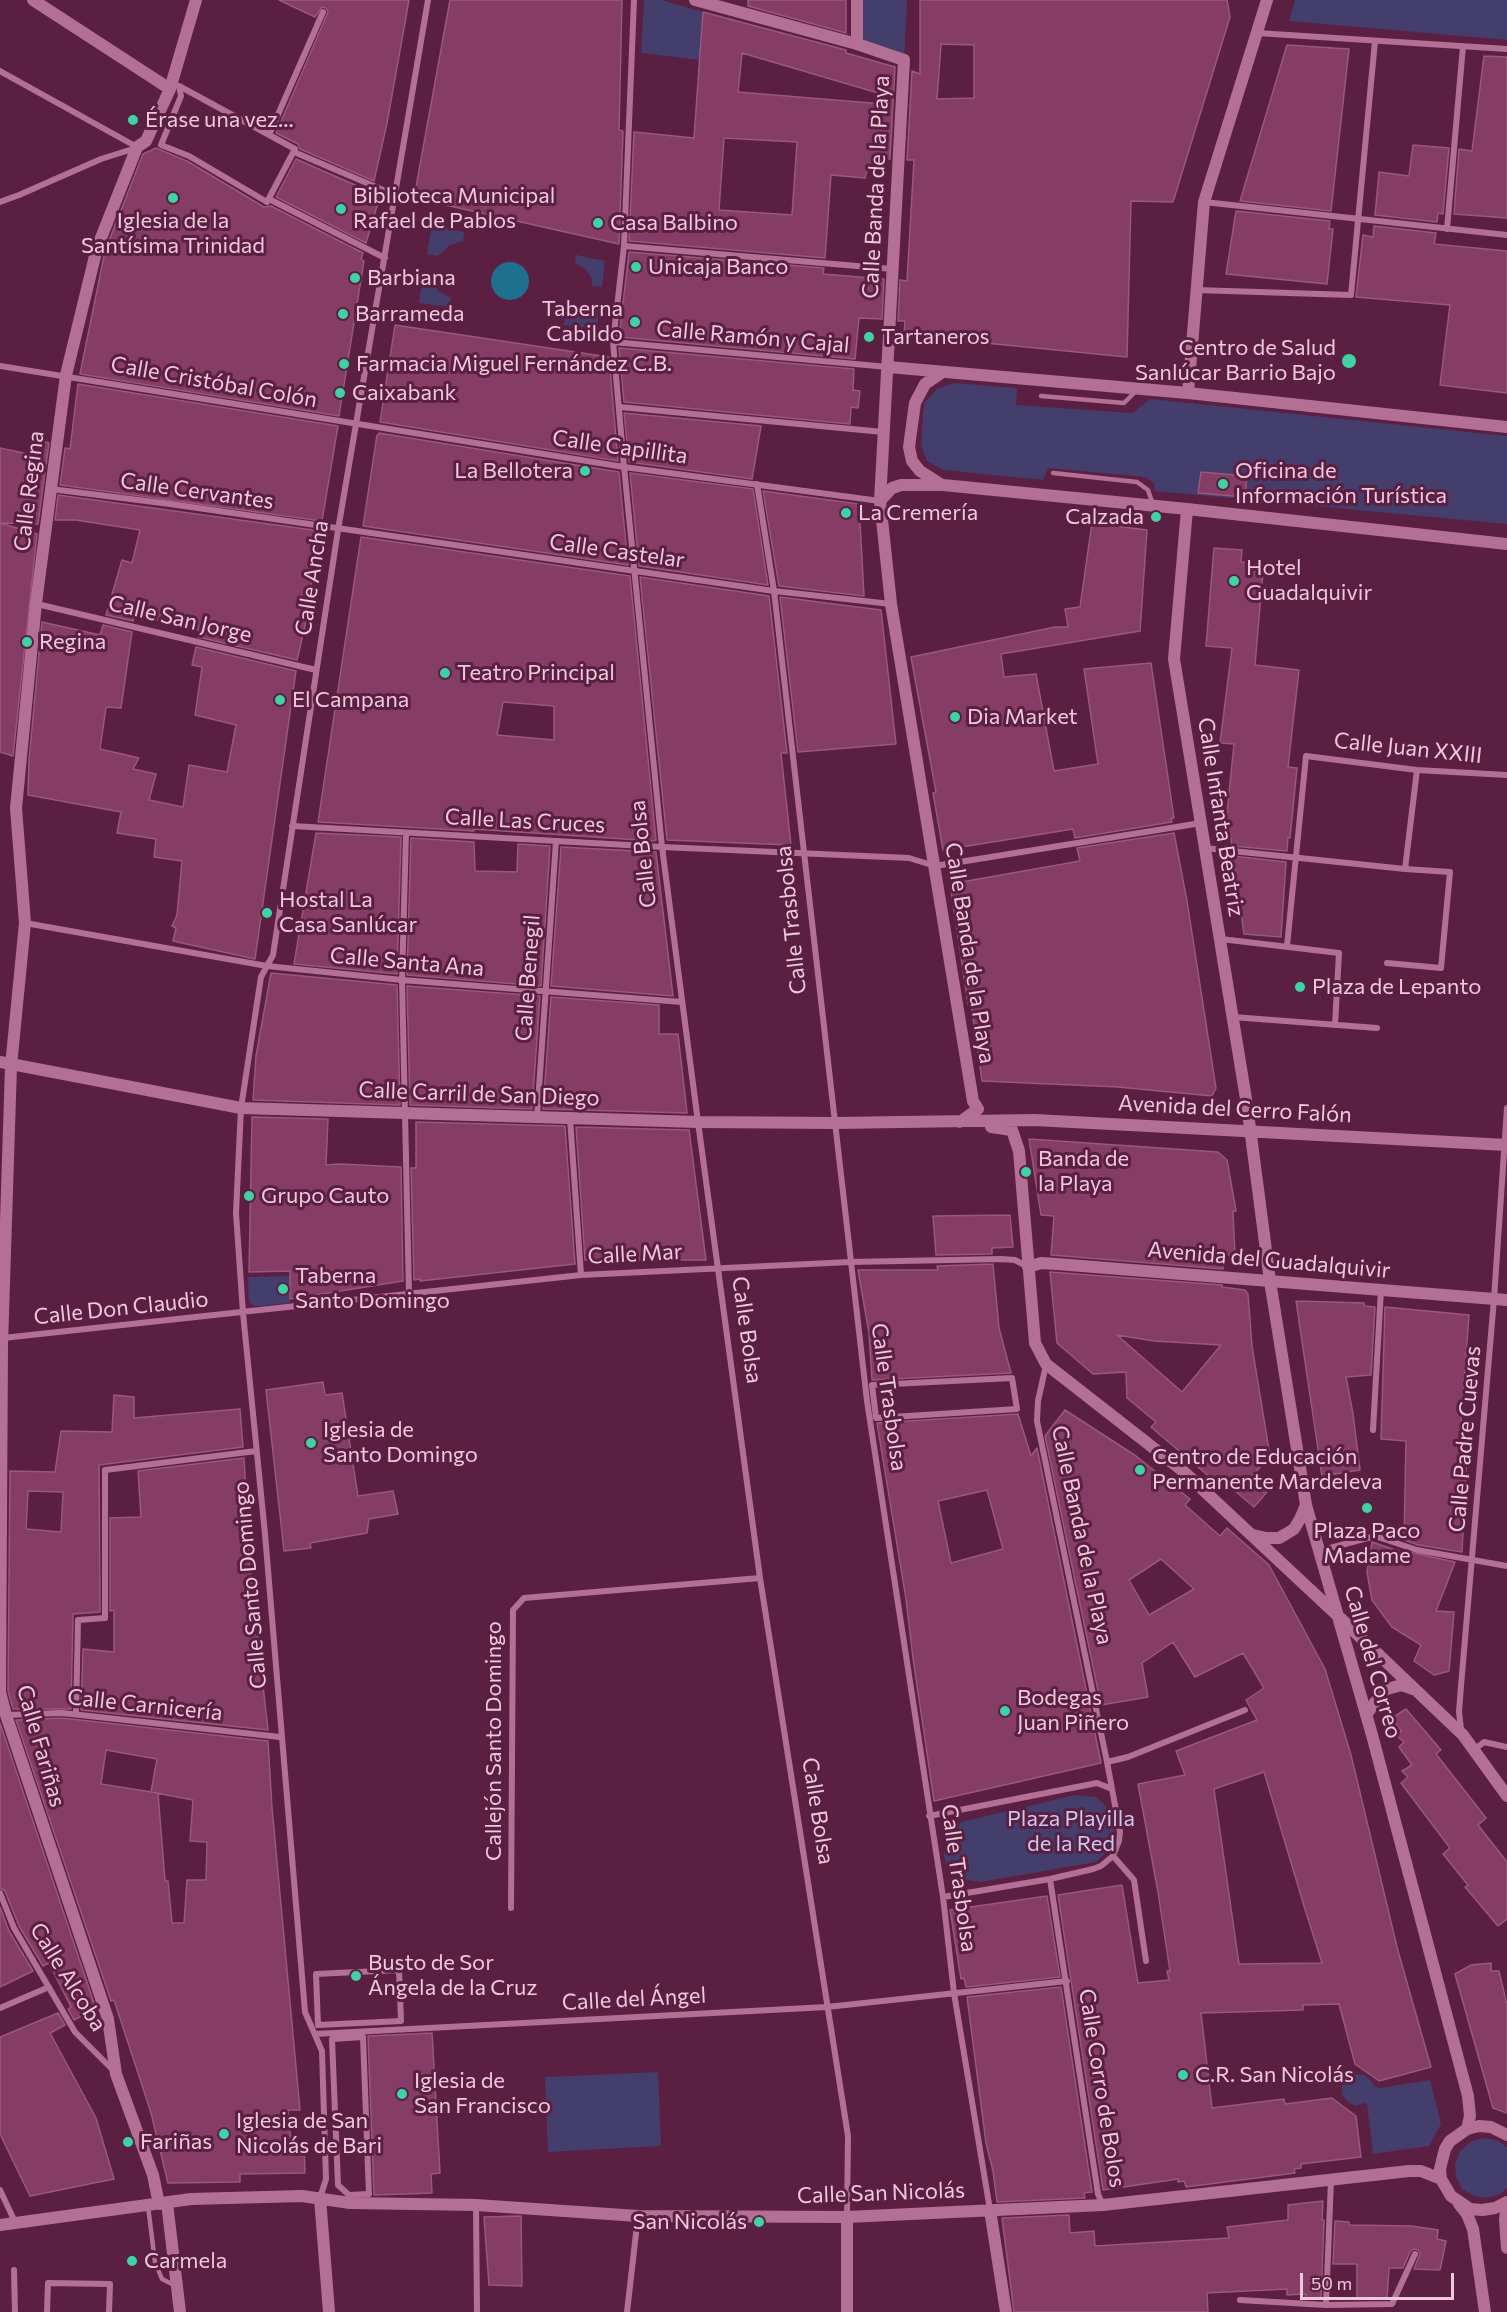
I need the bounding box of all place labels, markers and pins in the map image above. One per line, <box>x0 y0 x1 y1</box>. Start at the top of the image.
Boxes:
place label: Érase una vez... <box>145 107 294 133</box>
marker: Érase una vez... <box>126 113 140 127</box>
place label: Biblioteca Municipal Rafael de Pablos <box>353 183 555 234</box>
marker: Iglesia de la Santísima Trinidad <box>166 191 180 205</box>
marker: Biblioteca Municipal Rafael de Pablos <box>334 202 348 216</box>
place label: Iglesia de la Santísima Trinidad <box>81 208 265 260</box>
place label: Casa Balbino <box>610 210 738 236</box>
marker: Casa Balbino <box>591 216 605 230</box>
place label: Unicaja Banco <box>648 254 788 280</box>
marker: Unicaja Banco <box>629 260 643 274</box>
place label: Barbiana <box>367 265 456 291</box>
marker: Barbiana <box>348 271 362 285</box>
place label: Taberna Cabildo <box>542 296 623 348</box>
place label: Barrameda <box>355 301 465 327</box>
marker: Barrameda <box>336 307 350 321</box>
marker: Taberna Cabildo <box>628 315 642 329</box>
place label: Tartaneros <box>881 324 990 350</box>
marker: Tartaneros <box>862 330 876 344</box>
place label: Centro de Salud Sanlúcar Barrio Bajo <box>1135 335 1336 386</box>
place label: Farmacia Miguel Fernández C.B. <box>356 351 672 377</box>
marker: Centro de Salud Sanlúcar Barrio Bajo <box>1340 352 1358 370</box>
marker: Farmacia Miguel Fernández C.B. <box>337 357 351 371</box>
place label: Caixabank <box>352 380 456 406</box>
marker: Caixabank <box>333 386 347 400</box>
place label: La Bellotera <box>454 458 573 484</box>
place label: Oficina de Información Turística <box>1235 458 1447 510</box>
marker: La Bellotera <box>578 464 592 478</box>
marker: Oficina de Información Turística <box>1216 477 1230 491</box>
place label: La Cremería <box>858 500 978 526</box>
place label: Calzada <box>1065 504 1144 530</box>
marker: La Cremería <box>839 506 853 520</box>
marker: Calzada <box>1149 510 1163 524</box>
place label: Hotel Guadalquivir <box>1246 555 1372 606</box>
marker: Hotel Guadalquivir <box>1227 574 1241 588</box>
place label: Regina <box>39 629 106 655</box>
marker: Regina <box>20 635 34 649</box>
place label: Teatro Principal <box>457 660 615 686</box>
marker: Teatro Principal <box>438 666 452 680</box>
place label: El Campana <box>292 687 409 713</box>
marker: El Campana <box>273 693 287 707</box>
place label: Dia Market <box>967 704 1078 730</box>
marker: Dia Market <box>948 710 962 724</box>
place label: Hostal La Casa Sanlúcar <box>279 887 417 938</box>
marker: Hostal La Casa Sanlúcar <box>260 906 274 920</box>
place label: Plaza de Lepanto <box>1312 974 1481 1000</box>
marker: Plaza de Lepanto <box>1293 980 1307 994</box>
place label: Banda de la Playa <box>1038 1146 1129 1198</box>
marker: Banda de la Playa <box>1019 1165 1033 1179</box>
place label: Grupo Cauto <box>261 1183 389 1209</box>
marker: Grupo Cauto <box>242 1189 256 1203</box>
place label: Taberna Santo Domingo <box>295 1263 450 1314</box>
marker: Taberna Santo Domingo <box>276 1282 290 1296</box>
place label: Iglesia de Santo Domingo <box>323 1417 478 1468</box>
marker: Iglesia de Santo Domingo <box>304 1436 318 1450</box>
place label: Centro de Educación Permanente Mardeleva <box>1152 1444 1383 1496</box>
marker: Centro de Educación Permanente Mardeleva <box>1133 1463 1147 1477</box>
marker: Plaza Paco Madame <box>1360 1501 1374 1515</box>
place label: Plaza Paco Madame <box>1314 1518 1420 1570</box>
place label: Bodegas Juan Piñero <box>1017 1685 1129 1736</box>
marker: Bodegas Juan Piñero <box>998 1704 1012 1718</box>
place label: Busto de Sor Ángela de la Cruz <box>368 1950 537 2002</box>
marker: Busto de Sor Ángela de la Cruz <box>349 1969 363 1983</box>
place label: C.R. San Nicolás <box>1195 2062 1354 2088</box>
place label: Iglesia de San Francisco <box>414 2068 551 2120</box>
marker: C.R. San Nicolás <box>1176 2068 1190 2082</box>
marker: Iglesia de San Francisco <box>395 2087 409 2101</box>
place label: Iglesia de San Nicolás de Bari <box>236 2108 382 2160</box>
marker: Iglesia de San Nicolás de Bari <box>217 2127 231 2141</box>
place label: Fariñas <box>140 2129 212 2155</box>
marker: Fariñas <box>121 2135 135 2149</box>
place label: San Nicolás <box>633 2209 747 2235</box>
marker: San Nicolás <box>752 2215 766 2229</box>
place label: Carmela <box>144 2248 227 2274</box>
marker: Carmela <box>125 2254 139 2268</box>

